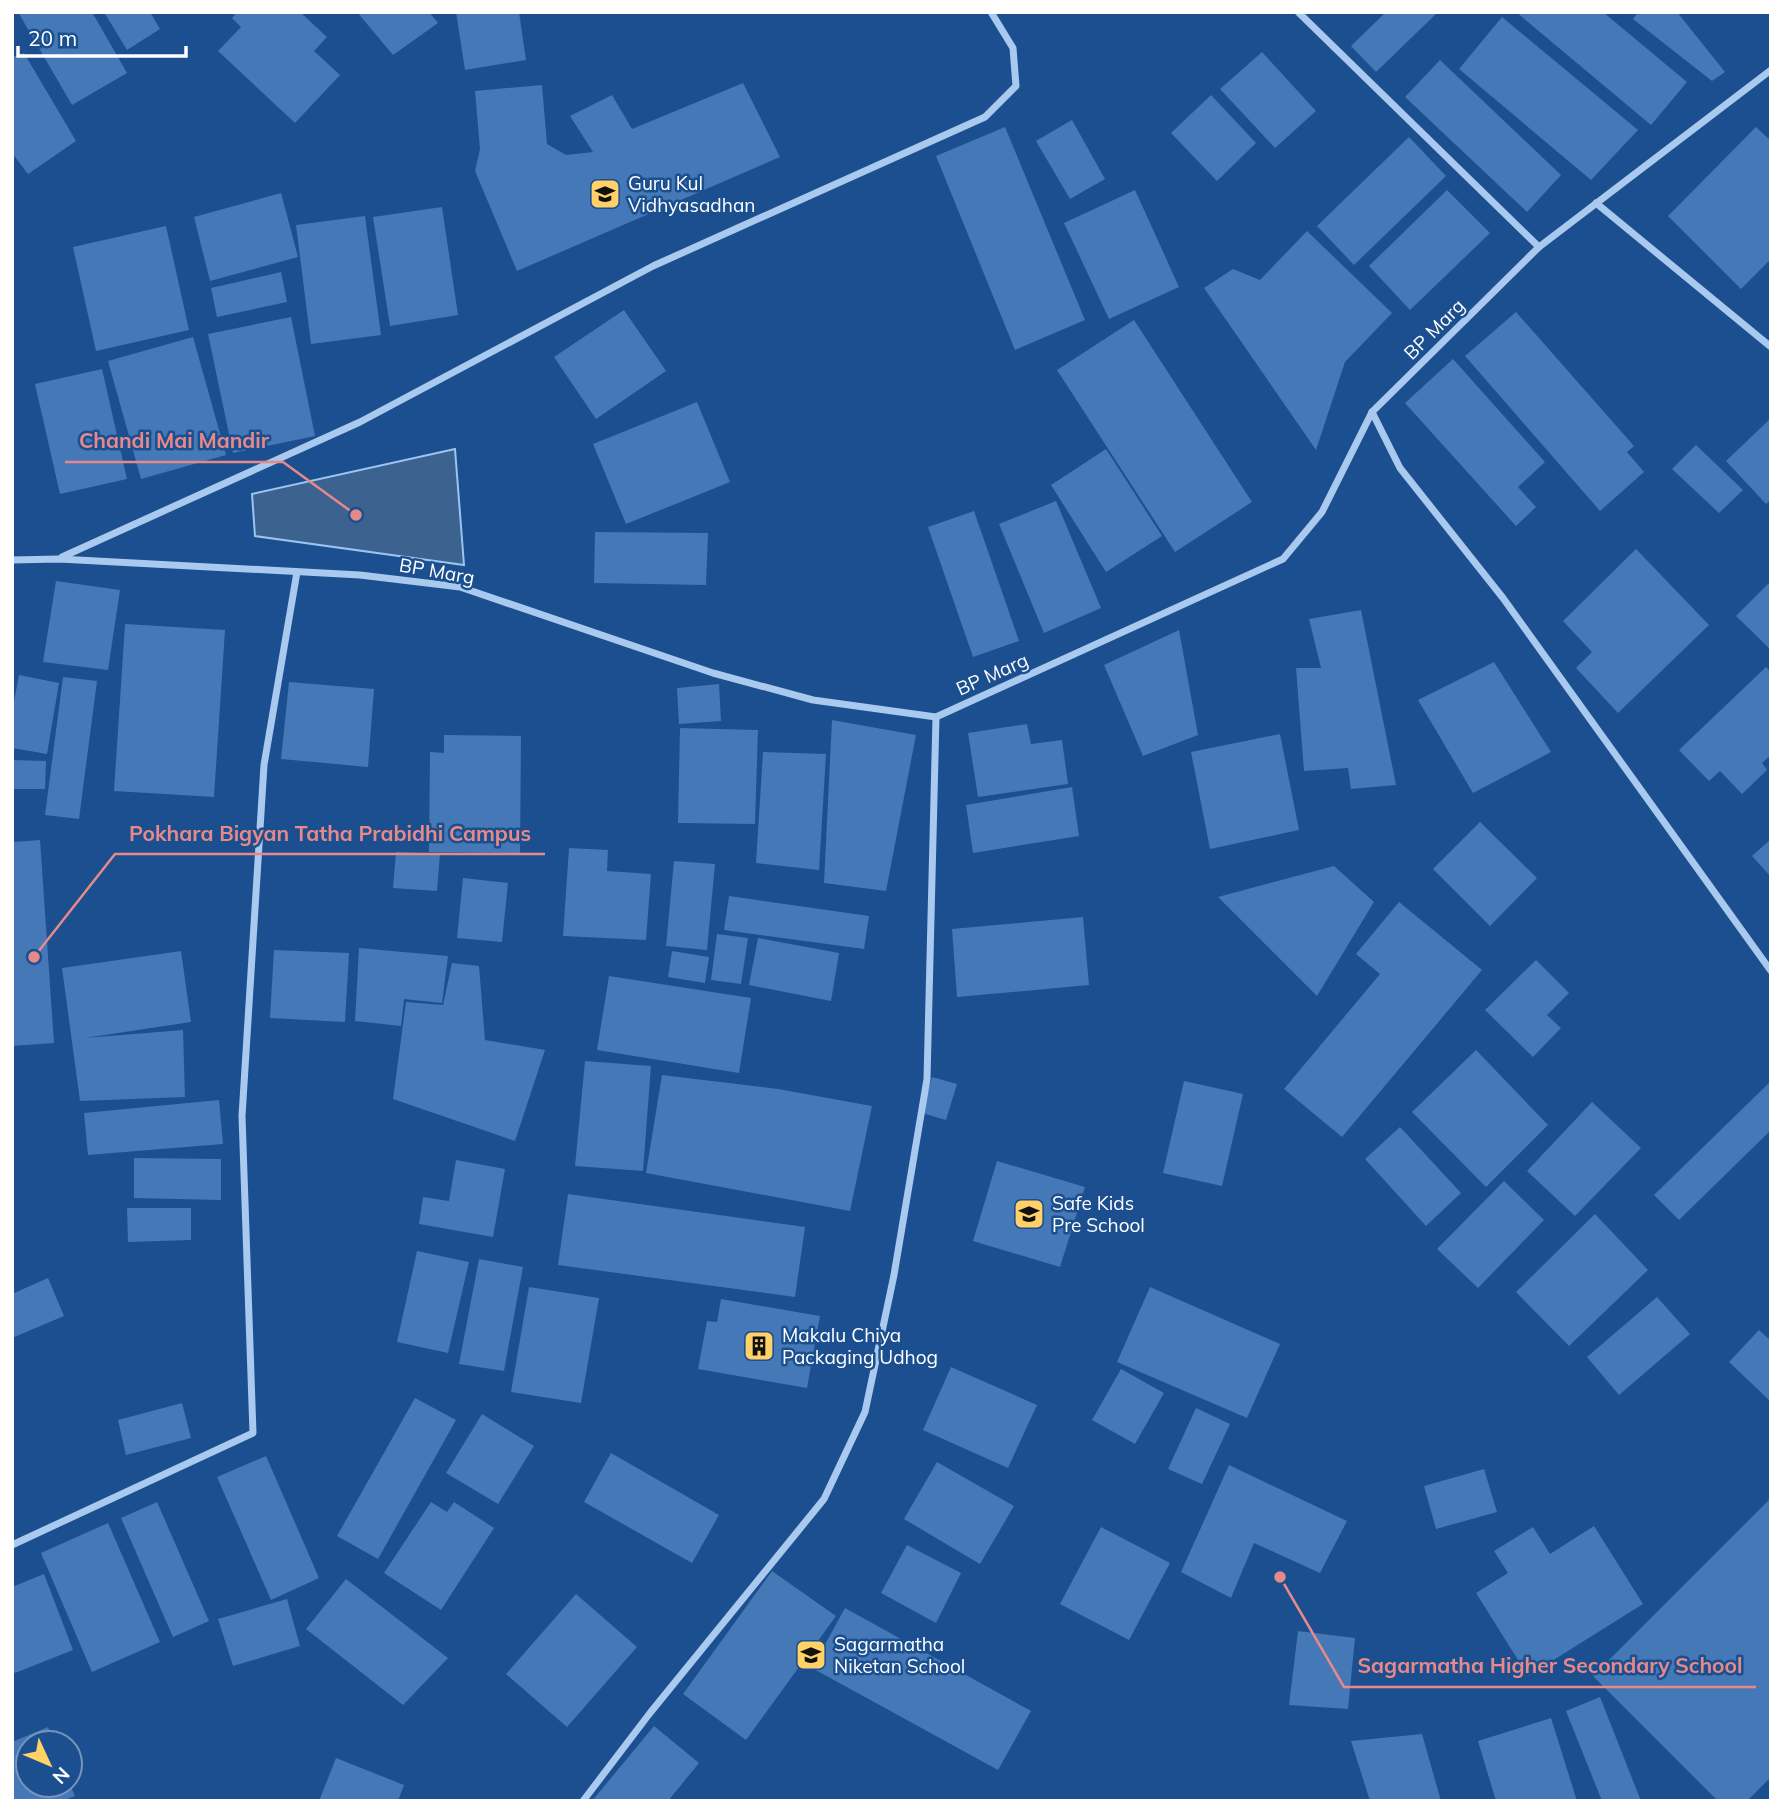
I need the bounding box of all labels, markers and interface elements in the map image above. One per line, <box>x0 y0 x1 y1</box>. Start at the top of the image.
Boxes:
scale bar <box>18 14 186 58</box>
text: 20 m <box>28 25 77 51</box>
place label: Guru Kul Vidhyasadhan <box>628 171 755 217</box>
school or university icon: Guru Kul Vidhyasadhan <box>588 177 622 211</box>
street label: BP Marg <box>1399 294 1469 364</box>
callout: Chandi Mai Mandir <box>65 420 283 462</box>
text: Chandi Mai Mandir <box>79 427 270 453</box>
street label: BP Marg <box>397 553 477 589</box>
street label: BP Marg <box>952 648 1032 700</box>
callout: Pokhara Bigyan Tatha Prabidhi Campus <box>115 812 545 854</box>
text: Pokhara Bigyan Tatha Prabidhi Campus <box>129 820 531 846</box>
place label: Safe Kids Pre School <box>1052 1191 1145 1237</box>
school or university icon: Safe Kids Pre School <box>1012 1197 1046 1231</box>
place label: Makalu Chiya Packaging Udhog <box>782 1323 938 1369</box>
building icon: Makalu Chiya Packaging Udhog <box>742 1329 776 1363</box>
place label: Sagarmatha Niketan School <box>834 1632 965 1678</box>
school or university icon: Sagarmatha Niketan School <box>794 1638 828 1672</box>
callout: Sagarmatha Higher Secondary School <box>1344 1645 1756 1687</box>
text: Sagarmatha Higher Secondary School <box>1358 1652 1742 1678</box>
north arrow <box>14 1729 84 1799</box>
text: N <box>48 1762 75 1789</box>

